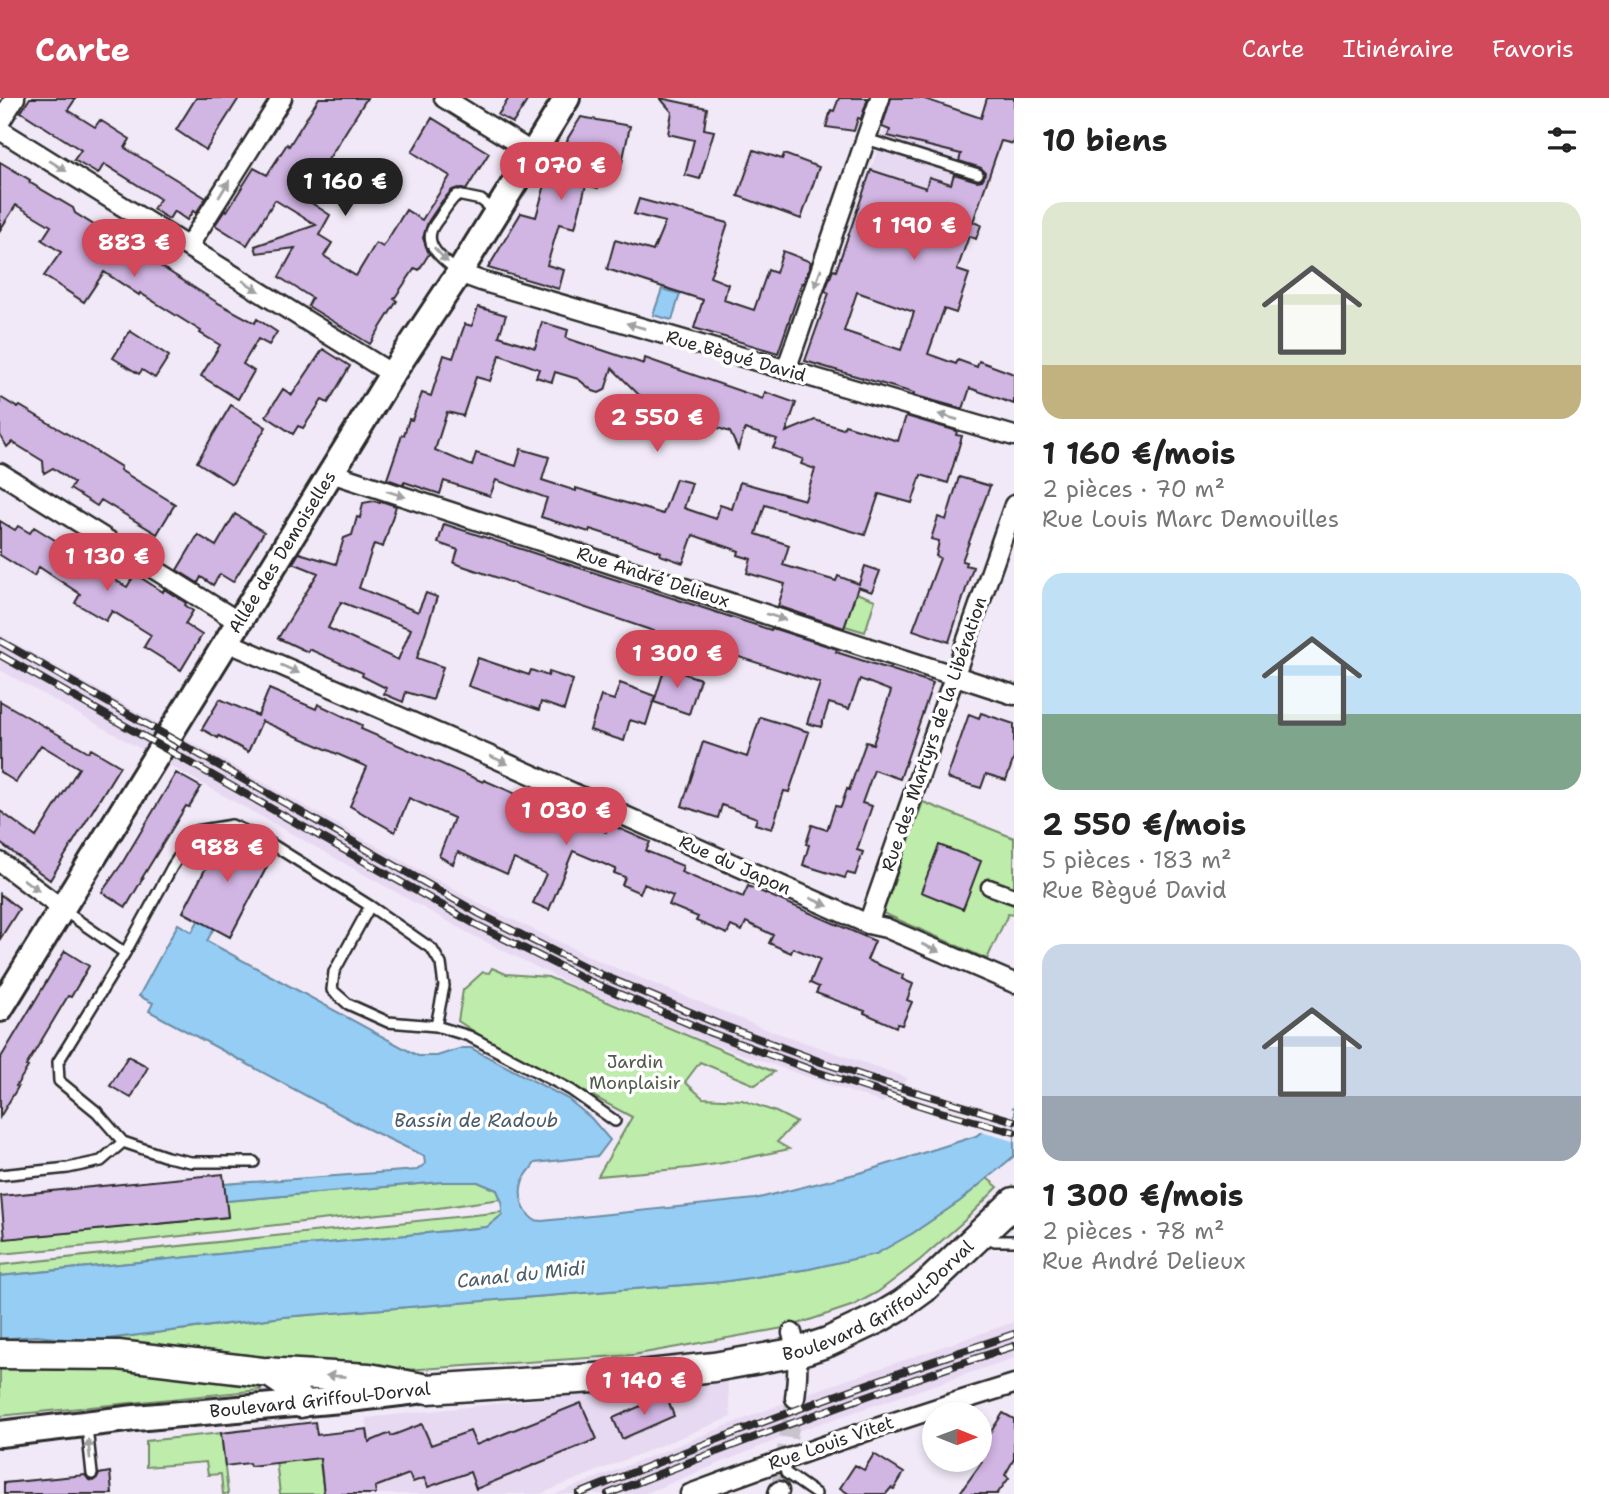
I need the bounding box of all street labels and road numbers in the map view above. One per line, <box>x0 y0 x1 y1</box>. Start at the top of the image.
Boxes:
street label: Rue Bègué David <box>663 325 809 387</box>
street label: Allée des Demoiselles <box>223 466 341 638</box>
street label: Rue André Delieux <box>574 541 732 613</box>
street label: Rue des Martyrs de la Libération <box>876 594 992 874</box>
street label: Rue du Japon <box>675 830 795 900</box>
street label: Boulevard Griffoul-Dorval <box>781 1234 979 1367</box>
street label: Boulevard Griffoul-Dorval <box>208 1376 432 1424</box>
street label: Rue Louis Vitet <box>765 1410 897 1476</box>

